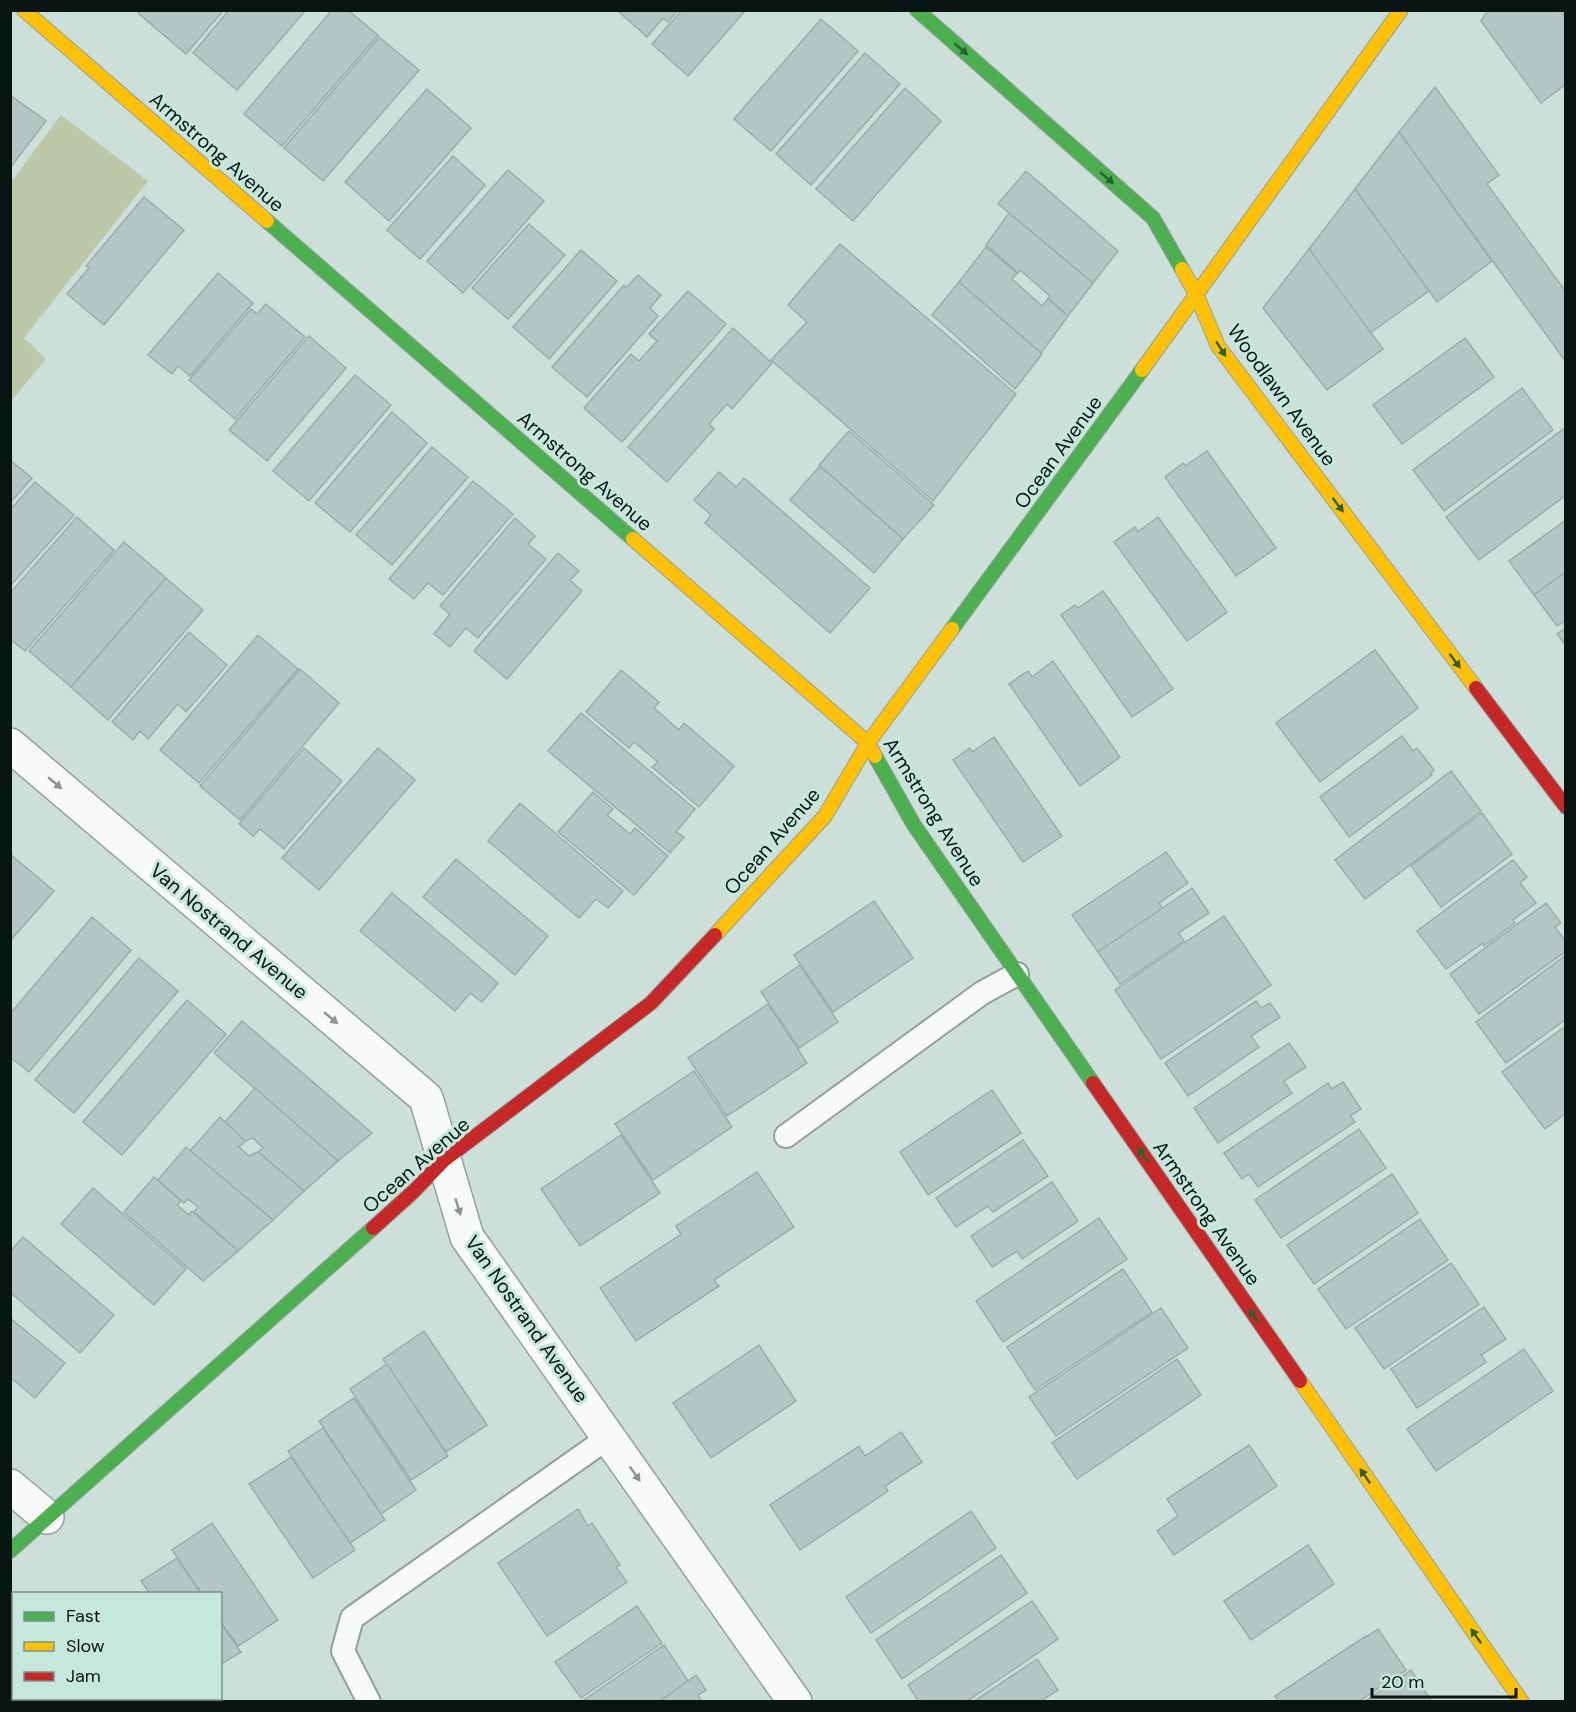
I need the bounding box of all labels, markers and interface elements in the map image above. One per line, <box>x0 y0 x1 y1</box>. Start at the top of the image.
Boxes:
one-way arrow <box>953 42 968 55</box>
street label: Armstrong Avenue <box>144 86 290 218</box>
one-way arrow <box>1099 171 1114 184</box>
street label: Woodlawn Avenue <box>1222 319 1342 471</box>
one-way arrow <box>1216 341 1227 357</box>
street label: Ocean Avenue <box>1008 390 1108 514</box>
street label: Armstrong Avenue <box>512 405 658 537</box>
one-way arrow <box>1332 497 1344 513</box>
one-way arrow <box>1449 653 1461 668</box>
street label: Armstrong Avenue <box>878 733 990 891</box>
one-way arrow <box>47 776 62 789</box>
street label: Ocean Avenue <box>718 782 826 900</box>
street label: Van Nostrand Avenue <box>145 857 313 1005</box>
one-way arrow <box>323 1011 338 1024</box>
street label: Ocean Avenue <box>357 1111 475 1219</box>
street label: Armstrong Avenue <box>1147 1136 1267 1290</box>
one-way arrow <box>1137 1148 1149 1164</box>
one-way arrow <box>454 1198 463 1216</box>
street label: Van Nostrand Avenue <box>459 1230 595 1408</box>
one-way arrow <box>1248 1308 1260 1324</box>
one-way arrow <box>628 1466 640 1481</box>
one-way arrow <box>1360 1468 1371 1484</box>
legend <box>12 1592 222 1700</box>
text: Fast <box>66 1604 101 1628</box>
one-way arrow <box>1470 1629 1482 1645</box>
text: Slow <box>66 1634 105 1658</box>
scale bar <box>1372 1661 1516 1699</box>
text: Jam <box>66 1664 101 1688</box>
text: 20 m <box>1381 1670 1424 1694</box>

